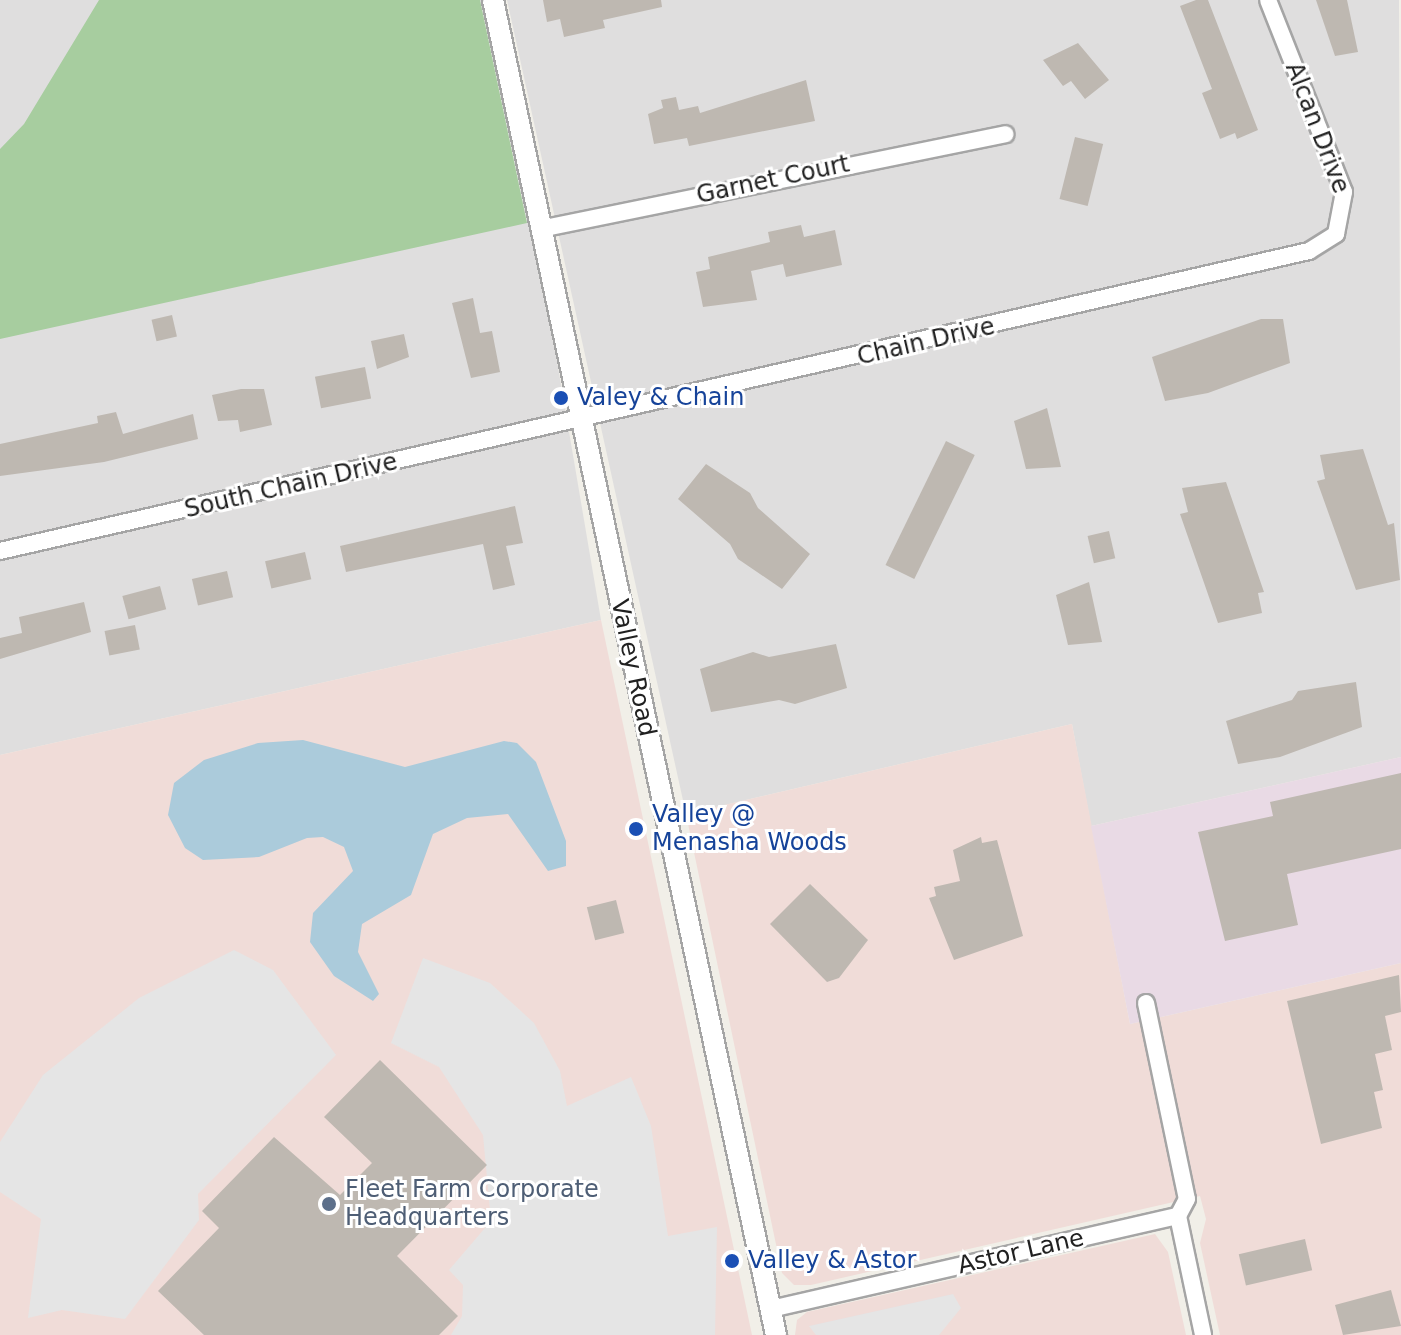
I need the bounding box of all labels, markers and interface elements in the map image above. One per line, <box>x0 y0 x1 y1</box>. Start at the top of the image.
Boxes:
street label: Alcan Drive <box>1279 59 1355 197</box>
street label: Garnet Court <box>694 150 852 210</box>
street label: Chain Drive <box>854 312 998 372</box>
place label: Valey & Chain <box>577 384 744 412</box>
marker: Valey & Chain <box>552 389 570 407</box>
street label: South Chain Drive <box>182 448 400 524</box>
street label: Valley Road <box>604 597 662 739</box>
place label: Valley @ Menasha Woods <box>652 801 847 857</box>
marker: Valley @ Menasha Woods <box>627 820 645 838</box>
place label: Fleet Farm Corporate Headquarters <box>345 1176 599 1232</box>
marker: Fleet Farm Corporate Headquarters <box>320 1195 338 1213</box>
street label: Astor Lane <box>955 1224 1087 1280</box>
place label: Valley & Astor <box>748 1247 916 1275</box>
marker: Valley & Astor <box>723 1252 741 1270</box>

